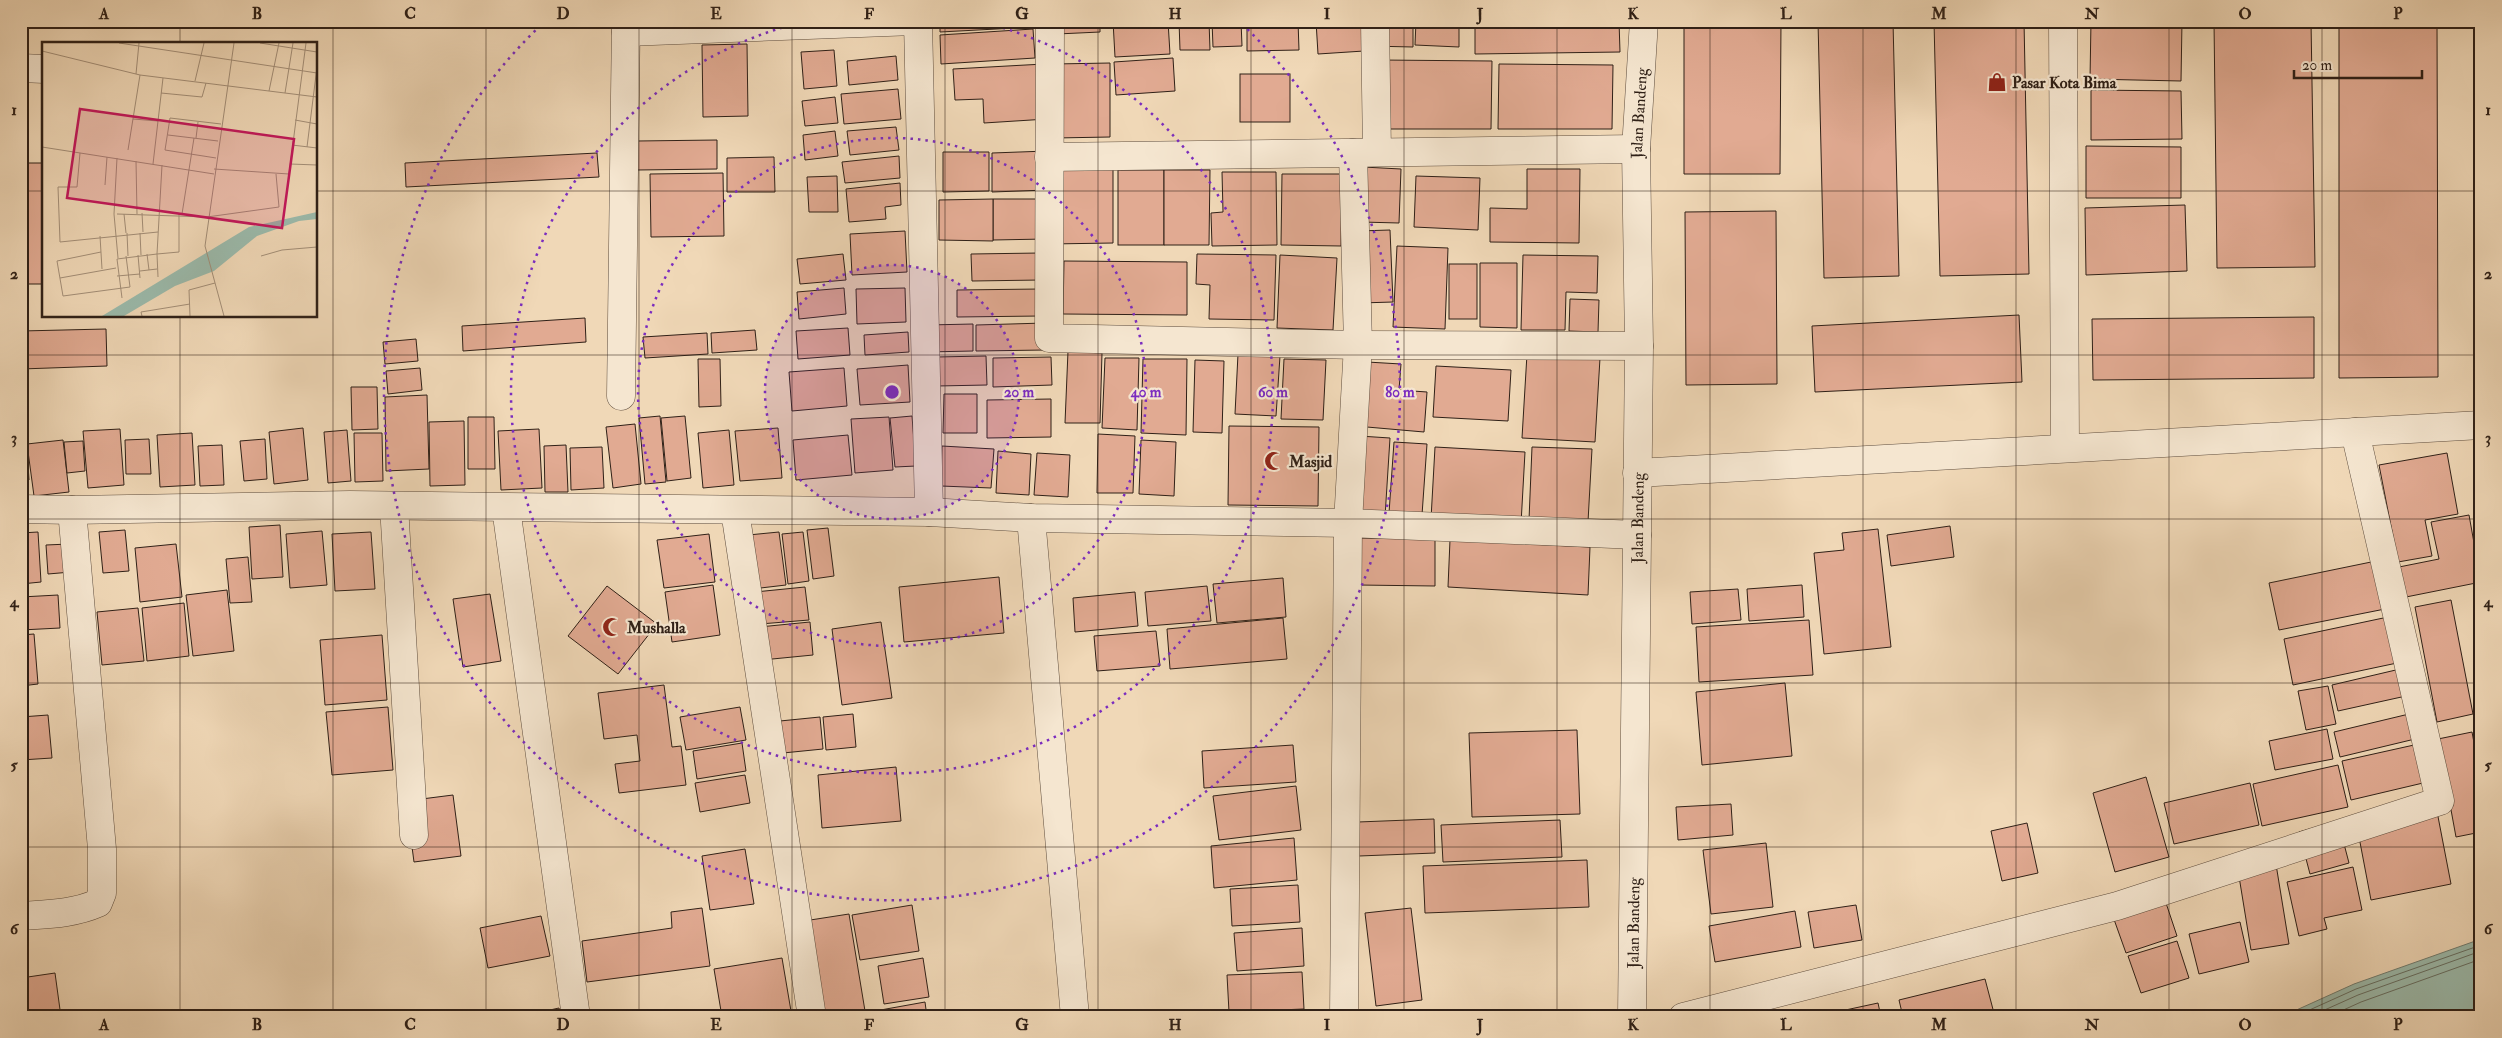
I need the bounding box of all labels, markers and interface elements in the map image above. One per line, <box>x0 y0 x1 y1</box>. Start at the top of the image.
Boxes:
text: A <box>98 4 110 24</box>
text: B <box>252 4 262 24</box>
text: C <box>404 4 416 24</box>
text: D <box>556 4 570 24</box>
text: E <box>710 4 722 24</box>
text: F <box>864 4 874 24</box>
text: G <box>1015 4 1029 24</box>
text: H <box>1168 4 1182 24</box>
text: I <box>1324 4 1331 24</box>
text: J <box>1476 4 1484 25</box>
text: K <box>1627 4 1639 24</box>
text: L <box>1780 4 1792 24</box>
text: M <box>1930 4 1947 24</box>
text: N <box>2084 4 2100 24</box>
text: O <box>2238 4 2252 24</box>
text: P <box>2393 4 2403 24</box>
inset map <box>42 42 318 318</box>
scale bar <box>2294 48 2422 80</box>
text: 20 m <box>2302 56 2332 75</box>
street label: Jalan Bandeng <box>1627 66 1652 160</box>
shop icon: Pasar Kota Bima <box>1986 71 2008 93</box>
place label: Pasar Kota Bima <box>2012 73 2117 93</box>
text: 1 <box>11 100 17 120</box>
text: 1 <box>2485 100 2491 120</box>
text: 2 <box>10 264 18 284</box>
text: 2 <box>2484 264 2492 284</box>
centre of rings <box>883 383 901 401</box>
text: 20 m <box>1004 383 1034 402</box>
text: 40 m <box>1130 383 1162 402</box>
text: 60 m <box>1258 383 1288 402</box>
text: 80 m <box>1385 383 1415 402</box>
text: 3 <box>11 428 17 448</box>
text: 3 <box>2485 428 2491 448</box>
mosque icon: Masjid <box>1263 450 1285 472</box>
place label: Masjid <box>1288 452 1332 472</box>
street label: Jalan Bandeng <box>1628 471 1649 565</box>
text: 4 <box>9 592 20 612</box>
text: 4 <box>2483 592 2494 612</box>
mosque icon: Mushalla <box>601 616 623 638</box>
place label: Mushalla <box>626 618 686 638</box>
text: 5 <box>10 755 18 775</box>
text: 5 <box>2484 755 2492 775</box>
street label: Jalan Bandeng <box>1623 876 1645 970</box>
text: 6 <box>10 919 20 939</box>
text: 6 <box>2484 919 2494 939</box>
text: A <box>98 1015 110 1035</box>
text: B <box>252 1015 262 1035</box>
text: C <box>404 1015 416 1035</box>
text: D <box>556 1015 570 1035</box>
text: E <box>710 1015 722 1035</box>
text: F <box>864 1015 874 1035</box>
text: G <box>1015 1015 1029 1035</box>
text: H <box>1168 1015 1182 1035</box>
text: I <box>1324 1015 1331 1035</box>
text: J <box>1476 1015 1484 1036</box>
text: K <box>1627 1015 1639 1035</box>
text: L <box>1780 1015 1792 1035</box>
text: M <box>1930 1015 1947 1035</box>
text: N <box>2084 1015 2100 1035</box>
text: O <box>2238 1015 2252 1035</box>
text: P <box>2393 1015 2403 1035</box>

